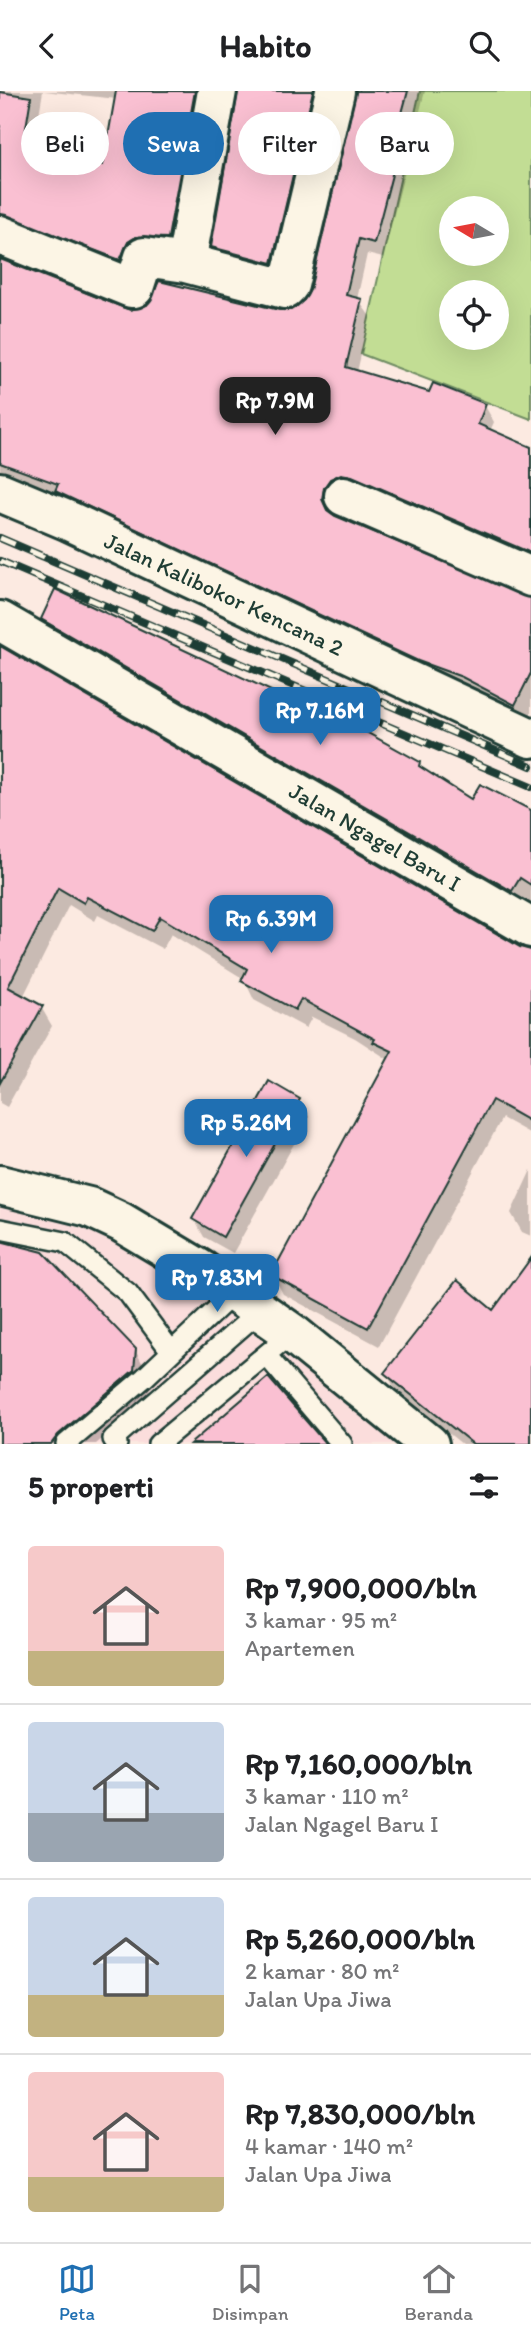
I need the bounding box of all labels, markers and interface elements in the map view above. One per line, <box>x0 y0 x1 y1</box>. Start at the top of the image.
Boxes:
icon: back <box>28 27 66 65</box>
text: Habito <box>220 27 311 65</box>
icon: search <box>465 27 503 65</box>
chip: Beli <box>21 112 109 175</box>
chip: Sewa <box>123 112 224 175</box>
chip: Filter <box>238 112 341 175</box>
chip: Baru <box>355 112 454 175</box>
north arrow <box>439 196 509 266</box>
map controls <box>439 196 509 350</box>
button: locate <box>439 280 509 350</box>
pin: Rp 7.9M <box>210 377 340 437</box>
text: Rp 7.9M <box>236 386 314 414</box>
street label: Jalan Kalibokor Kencana 2 <box>100 526 348 662</box>
pin: Rp 7.16M <box>248 687 392 747</box>
text: Rp 7.16M <box>275 696 365 724</box>
street label: Jalan Ngagel Baru I <box>284 776 466 898</box>
pin: Rp 6.39M <box>199 895 343 955</box>
text: Rp 6.39M <box>225 904 317 932</box>
pin: Rp 5.26M <box>174 1100 318 1159</box>
text: Rp 5.26M <box>200 1108 292 1136</box>
pin: Rp 7.83M <box>145 1255 289 1314</box>
text: Rp 7.83M <box>171 1263 263 1291</box>
icon: filters <box>465 1467 503 1505</box>
text: 5 properti <box>28 1468 154 1505</box>
text: Rp 7,900,000/bln <box>245 1569 477 1606</box>
icon: home <box>84 1574 168 1658</box>
text: 3 kamar · 95 m² <box>245 1606 397 1634</box>
text: Apartemen <box>245 1634 355 1662</box>
text: Rp 7,160,000/bln <box>245 1745 472 1782</box>
icon: home <box>84 1750 168 1834</box>
text: 3 kamar · 110 m² <box>245 1782 409 1810</box>
text: Jalan Ngagel Baru I <box>245 1810 439 1838</box>
text: Rp 5,260,000/bln <box>245 1920 475 1957</box>
icon: home <box>84 1925 168 2009</box>
text: 2 kamar · 80 m² <box>245 1957 399 1985</box>
text: Jalan Upa Jiwa <box>245 1985 392 2013</box>
text: Rp 7,830,000/bln <box>245 2095 475 2132</box>
icon: home <box>84 2100 168 2184</box>
text: 4 kamar · 140 m² <box>245 2132 413 2160</box>
text: Jalan Upa Jiwa <box>245 2160 392 2188</box>
tab: Peta <box>58 2260 96 2325</box>
tab: Disimpan <box>212 2260 289 2325</box>
tab: Beranda <box>404 2260 473 2325</box>

